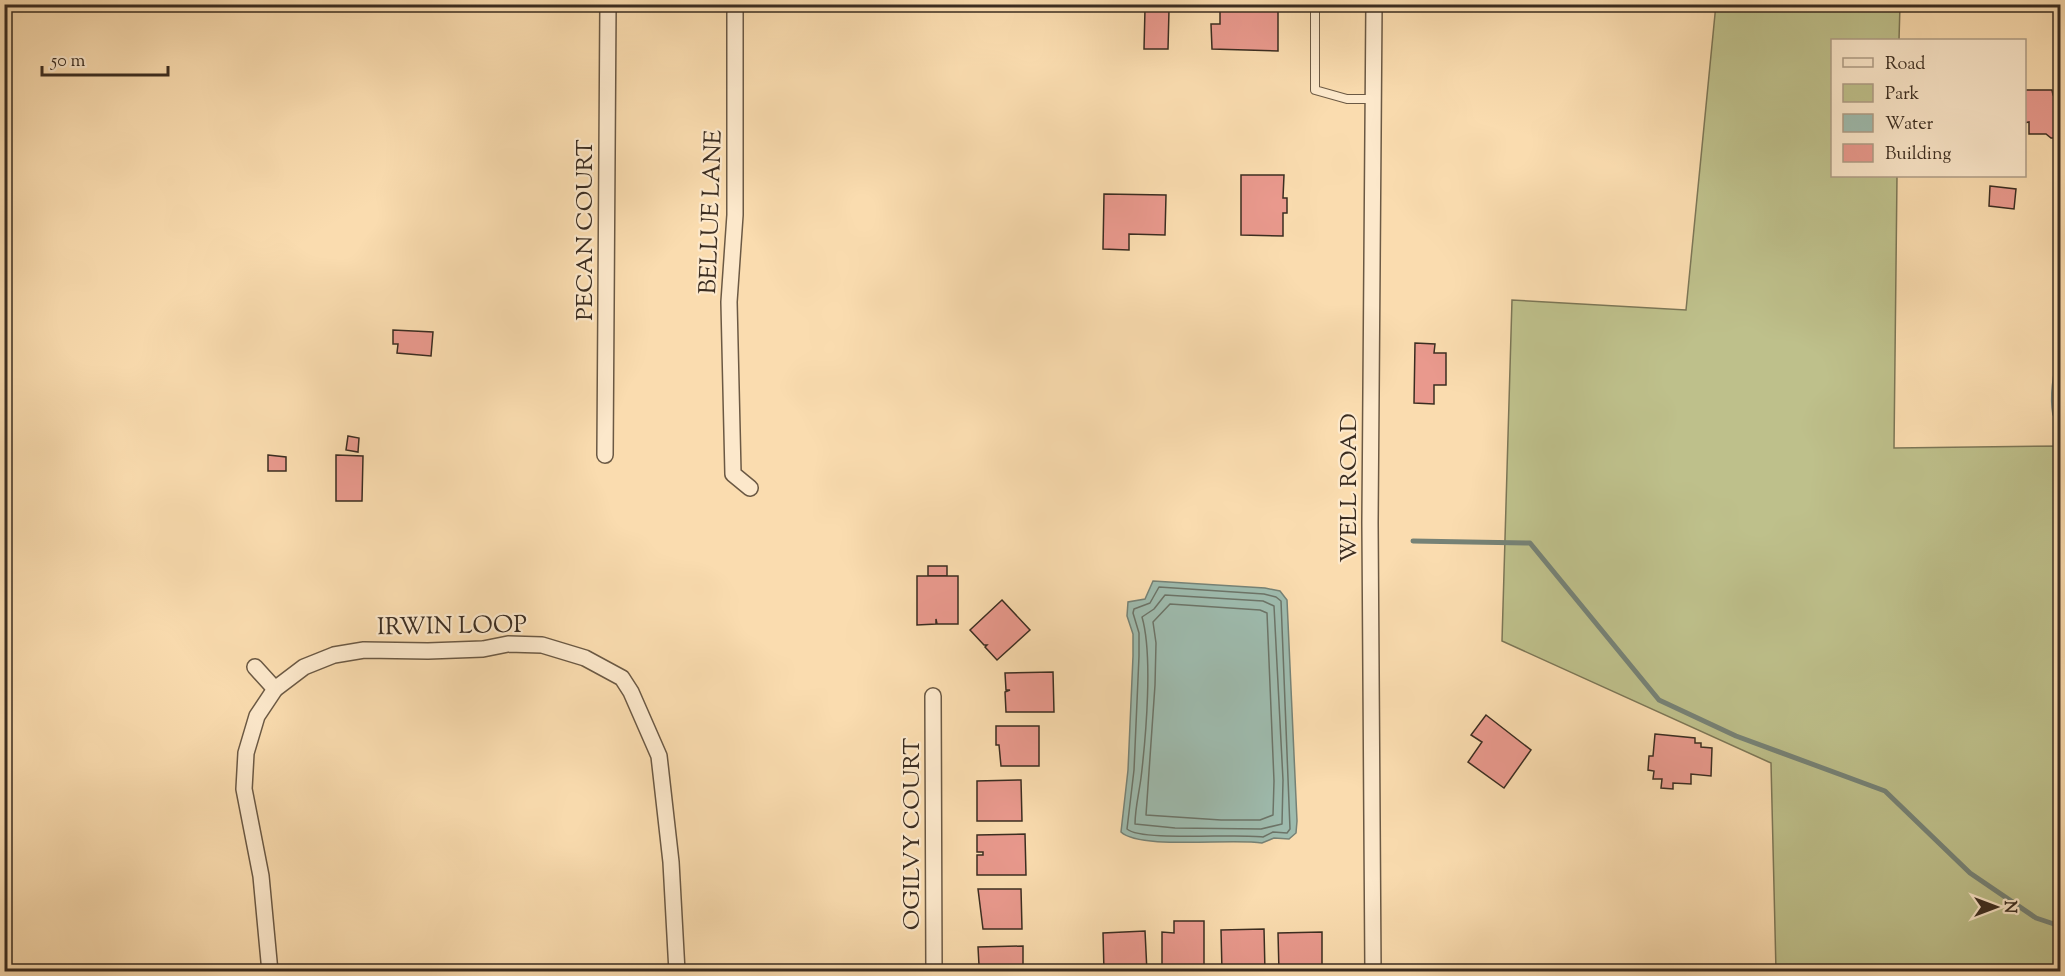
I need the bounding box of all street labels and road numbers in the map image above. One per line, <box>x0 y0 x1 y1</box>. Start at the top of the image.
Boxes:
street label: BELLUE LANE <box>692 129 732 295</box>
street label: PECAN COURT <box>569 139 603 321</box>
street label: WELL ROAD <box>1333 413 1367 563</box>
street label: IRWIN LOOP <box>377 609 527 645</box>
street label: OGILVY COURT <box>896 738 930 930</box>

